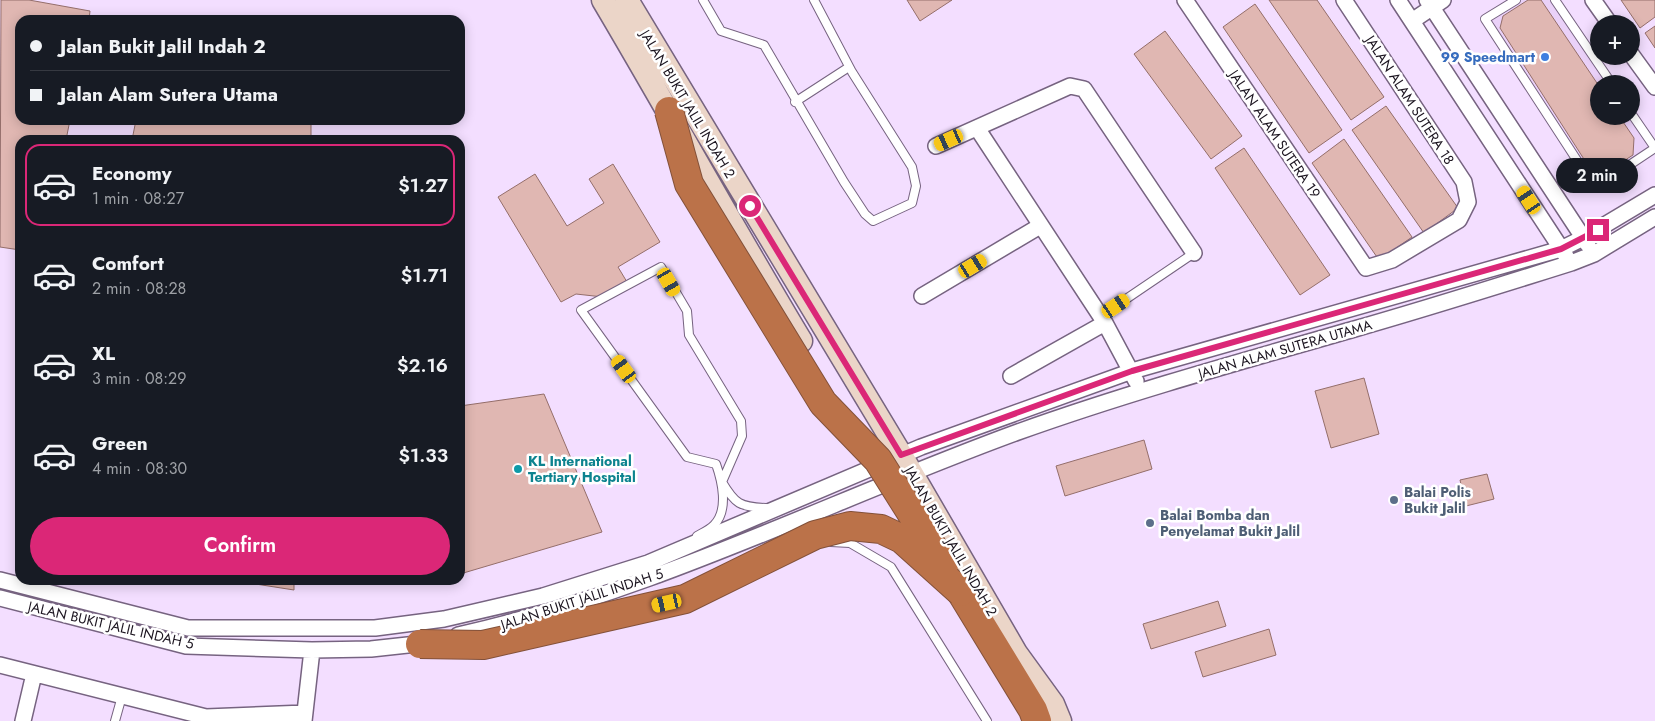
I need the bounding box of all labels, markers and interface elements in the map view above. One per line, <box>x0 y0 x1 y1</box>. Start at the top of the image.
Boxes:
map controls <box>1590 15 1640 125</box>
button: + <box>1590 15 1640 65</box>
street label: JALAN BUKIT JALIL INDAH 2 <box>635 24 740 182</box>
street label: JALAN ALAM SUTERA 18 <box>1360 30 1459 168</box>
text: Jalan Bukit Jalil Indah 2 <box>60 33 266 60</box>
place label: 99 Speedmart <box>1441 47 1536 67</box>
marker: 99 Speedmart <box>1539 51 1551 63</box>
street label: JALAN ALAM SUTERA 19 <box>1223 64 1325 202</box>
button: − <box>1590 75 1640 125</box>
text: Jalan Alam Sutera Utama <box>60 81 278 108</box>
car <box>932 127 965 153</box>
callout: 2 min <box>1557 158 1639 192</box>
text: Economy <box>92 160 172 187</box>
icon: car <box>32 163 77 208</box>
text: 2 min <box>1576 164 1618 187</box>
text: $1.27 <box>398 172 448 199</box>
car <box>1514 183 1543 217</box>
text: 1 min · 08:27 <box>92 187 184 210</box>
route start <box>739 195 761 217</box>
route end <box>1587 219 1609 241</box>
text: Comfort <box>92 250 164 277</box>
car <box>956 252 989 280</box>
icon: car <box>32 253 77 298</box>
text: $1.71 <box>401 262 448 289</box>
car <box>655 265 682 299</box>
text: 2 min · 08:28 <box>92 277 186 300</box>
car <box>1099 291 1132 321</box>
street label: JALAN ALAM SUTERA UTAMA <box>1194 314 1375 384</box>
text: XL <box>92 340 115 367</box>
icon: car <box>32 343 77 388</box>
text: $2.16 <box>397 352 448 379</box>
car <box>609 352 638 386</box>
text: 3 min · 08:29 <box>92 367 186 390</box>
text: Green <box>92 430 148 457</box>
icon: car <box>32 433 77 478</box>
text: $1.33 <box>398 442 448 469</box>
place label: KL International Tertiary Hospital <box>528 451 636 487</box>
text: 4 min · 08:30 <box>92 457 187 480</box>
street label: JALAN BUKIT JALIL INDAH 2 <box>899 461 1002 620</box>
marker: KL International Tertiary Hospital <box>512 463 524 475</box>
place label: Balai Polis Bukit Jalil <box>1404 482 1471 518</box>
marker: Balai Polis Bukit Jalil <box>1388 494 1400 506</box>
place label: Balai Bomba dan Penyelamat Bukit Jalil <box>1160 505 1300 541</box>
button: Confirm <box>30 517 450 575</box>
marker: Balai Bomba dan Penyelamat Bukit Jalil <box>1144 517 1156 529</box>
street label: JALAN BUKIT JALIL INDAH 5 <box>496 563 666 635</box>
car <box>650 592 683 614</box>
street label: JALAN BUKIT JALIL INDAH 5 <box>24 596 196 654</box>

